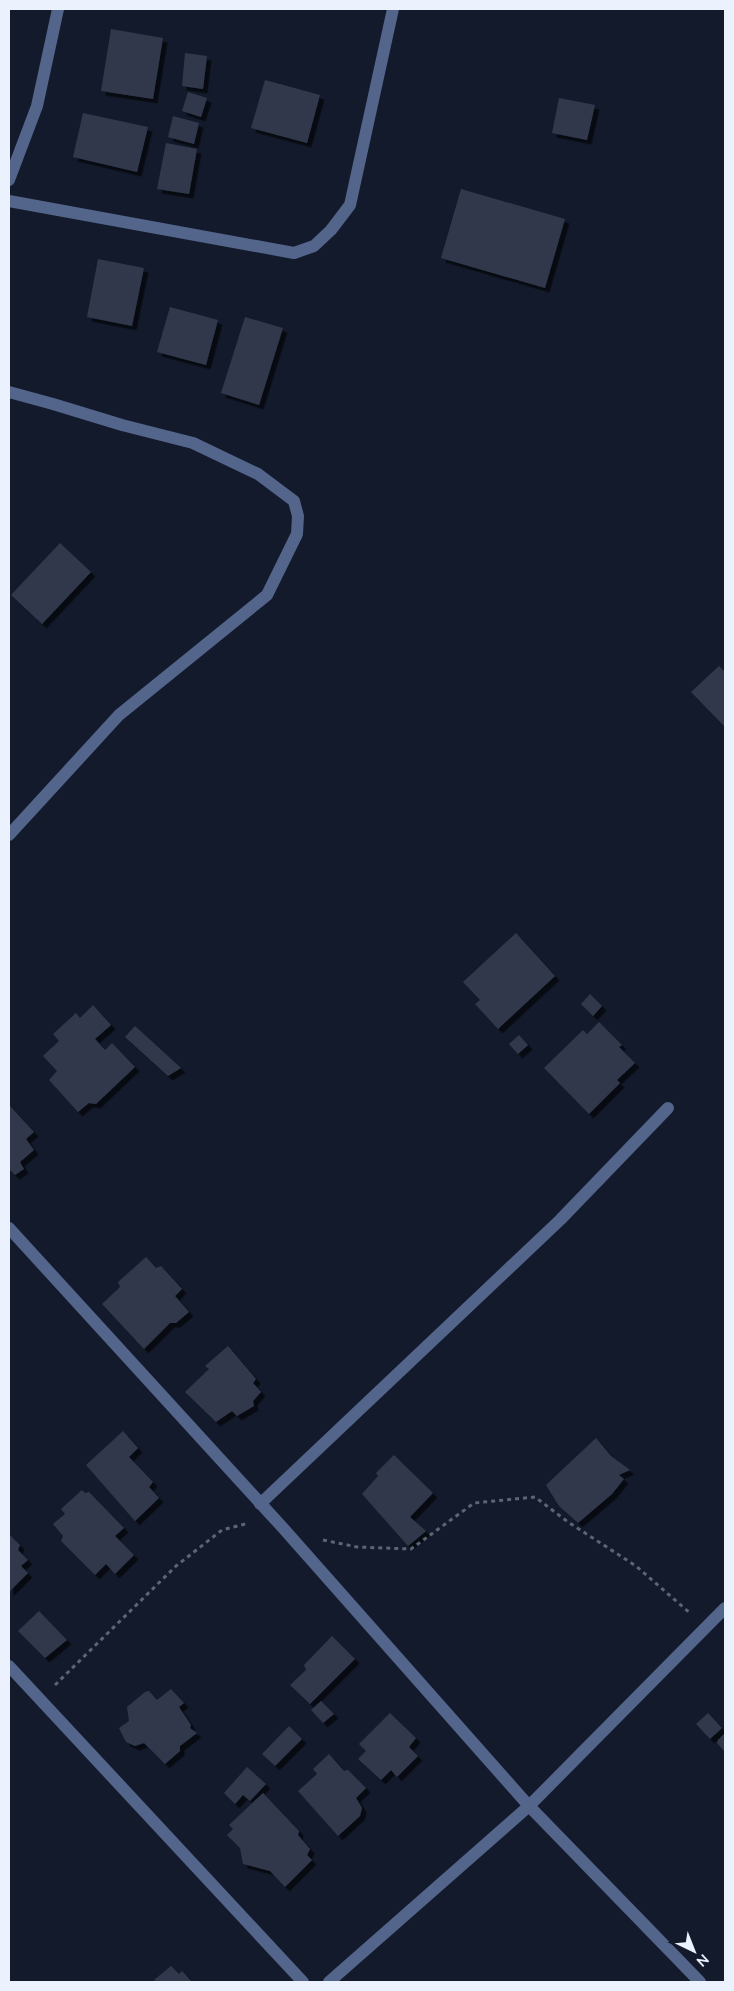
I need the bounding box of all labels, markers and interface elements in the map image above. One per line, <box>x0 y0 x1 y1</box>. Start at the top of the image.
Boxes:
north arrow <box>669 1926 719 1976</box>
text: N <box>693 1950 713 1971</box>

